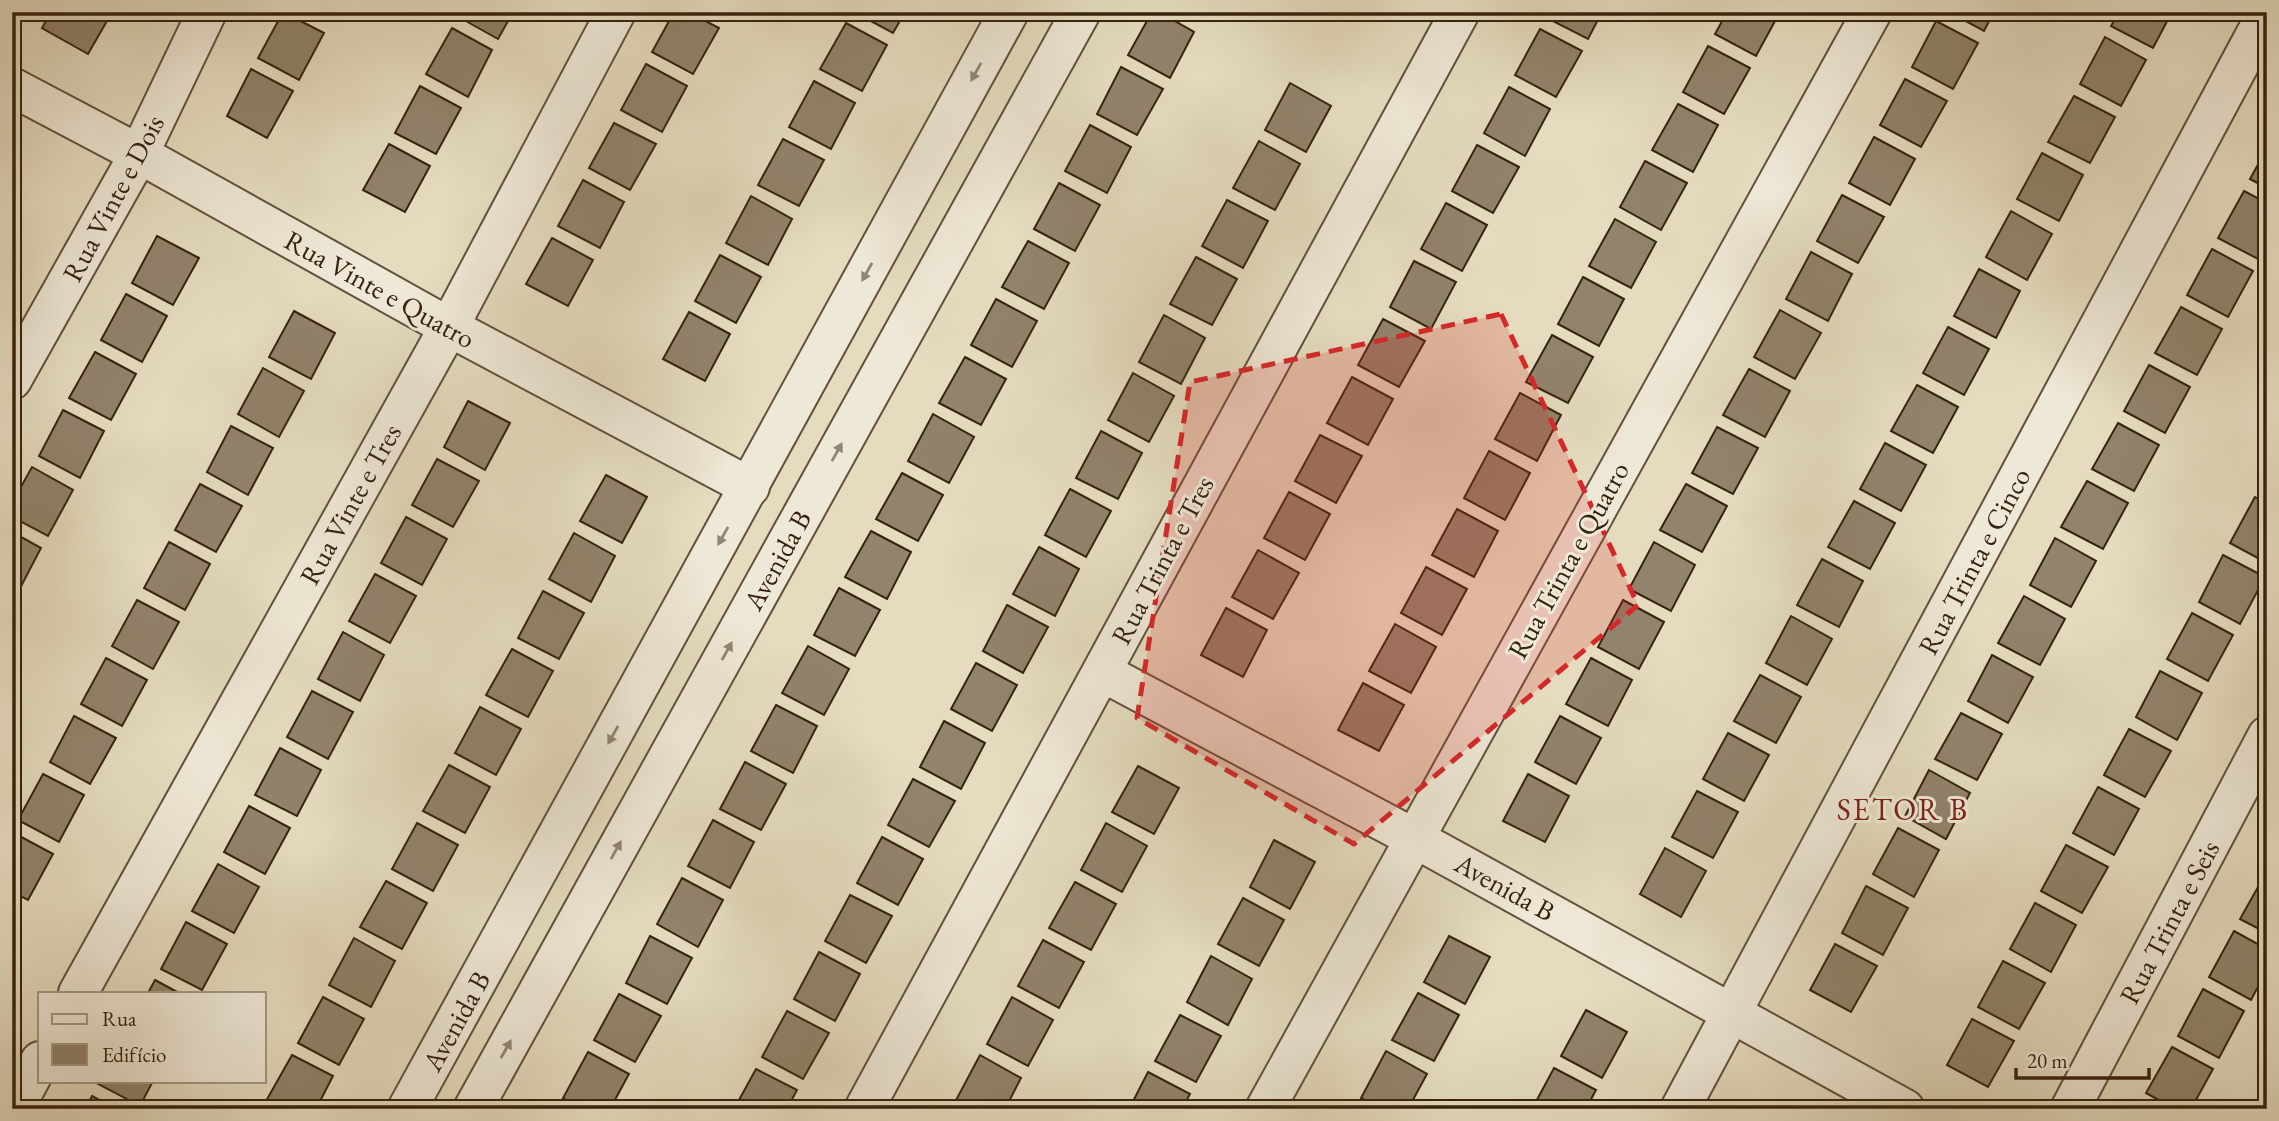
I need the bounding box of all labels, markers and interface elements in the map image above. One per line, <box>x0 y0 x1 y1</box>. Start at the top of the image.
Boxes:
one-way arrow <box>970 62 982 82</box>
street label: Rua Vinte e Dois <box>54 108 172 288</box>
street label: Rua Vinte e Quatro <box>278 222 482 356</box>
one-way arrow <box>861 262 873 282</box>
street label: Rua Vinte e Tres <box>291 417 409 591</box>
one-way arrow <box>831 443 843 462</box>
street label: Rua Trinta e Quatro <box>1499 455 1637 665</box>
street label: Rua Trinta e Cinco <box>1910 461 2038 661</box>
street label: Rua Trinta e Tres <box>1102 470 1222 650</box>
street label: Avenida B <box>734 504 819 617</box>
one-way arrow <box>717 526 729 546</box>
one-way arrow <box>721 642 733 661</box>
one-way arrow <box>607 726 619 745</box>
district label: SETOR B <box>1837 790 1969 829</box>
street label: Rua Trinta e Seis <box>2111 834 2227 1010</box>
one-way arrow <box>610 840 622 860</box>
street label: Avenida B <box>1448 844 1561 929</box>
street label: Avenida B <box>413 965 498 1078</box>
legend <box>38 992 266 1082</box>
text: Rua <box>102 1005 137 1032</box>
scale bar <box>2016 1037 2150 1081</box>
one-way arrow <box>500 1039 512 1059</box>
text: Edifício <box>102 1041 166 1068</box>
text: 20 m <box>2027 1047 2068 1074</box>

